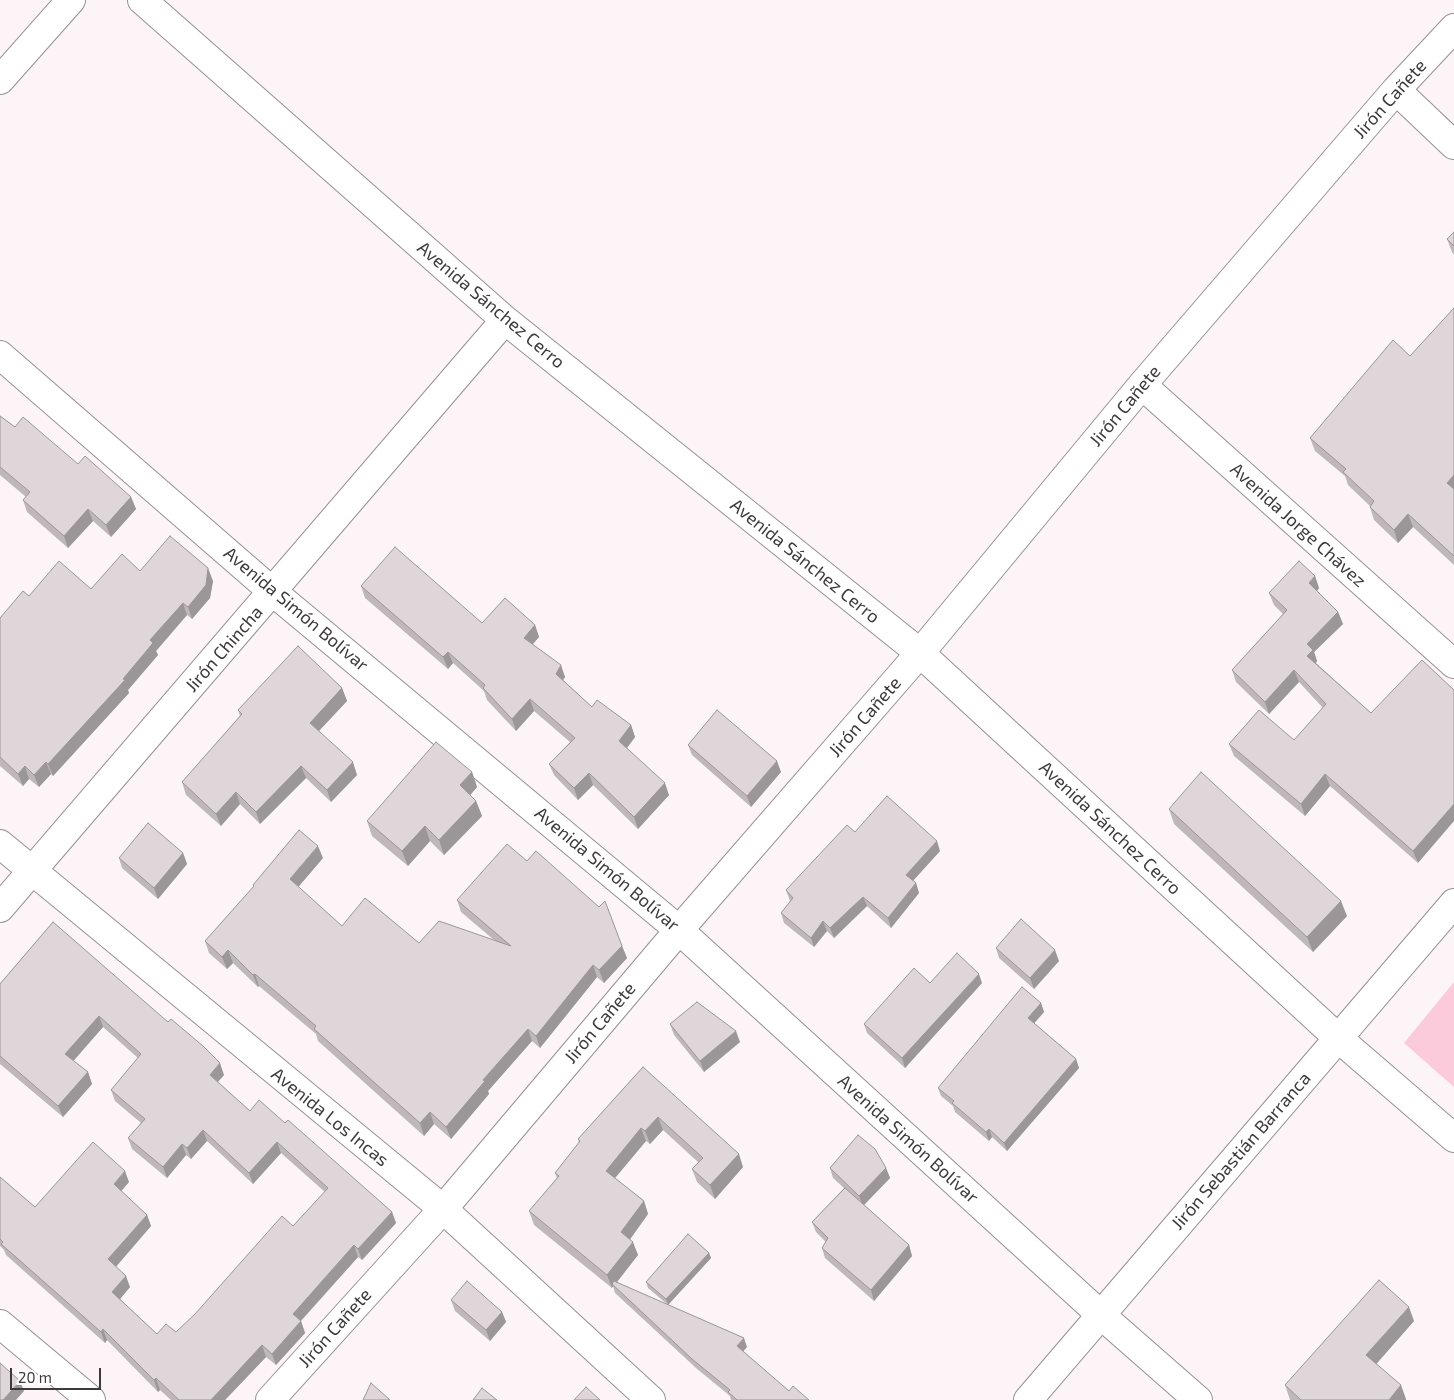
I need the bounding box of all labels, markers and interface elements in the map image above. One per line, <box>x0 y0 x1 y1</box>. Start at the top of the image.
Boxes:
street label: Jirón Cañete <box>1349 55 1431 143</box>
street label: Avenida Sánchez Cerro <box>413 237 569 373</box>
street label: Jirón Cañete <box>1085 361 1165 451</box>
street label: Avenida Jorge Chávez <box>1226 458 1370 592</box>
street label: Avenida Sánchez Cerro <box>726 494 884 628</box>
street label: Avenida Simón Bolívar <box>219 542 373 676</box>
street label: Jirón Chincha <box>181 602 267 696</box>
street label: Jirón Cañete <box>824 673 906 761</box>
street label: Avenida Sánchez Cerro <box>1035 757 1185 899</box>
street label: Avenida Simón Bolívar <box>530 802 684 936</box>
street label: Jirón Cañete <box>560 978 640 1068</box>
street label: Avenida Los Incas <box>267 1063 393 1171</box>
street label: Jirón Sebastián Barranca <box>1167 1068 1315 1234</box>
street label: Avenida Simón Bolívar <box>833 1070 983 1208</box>
street label: Jirón Cañete <box>294 1284 376 1372</box>
scale bar <box>12 1358 104 1390</box>
text: 20 m <box>18 1368 52 1386</box>

